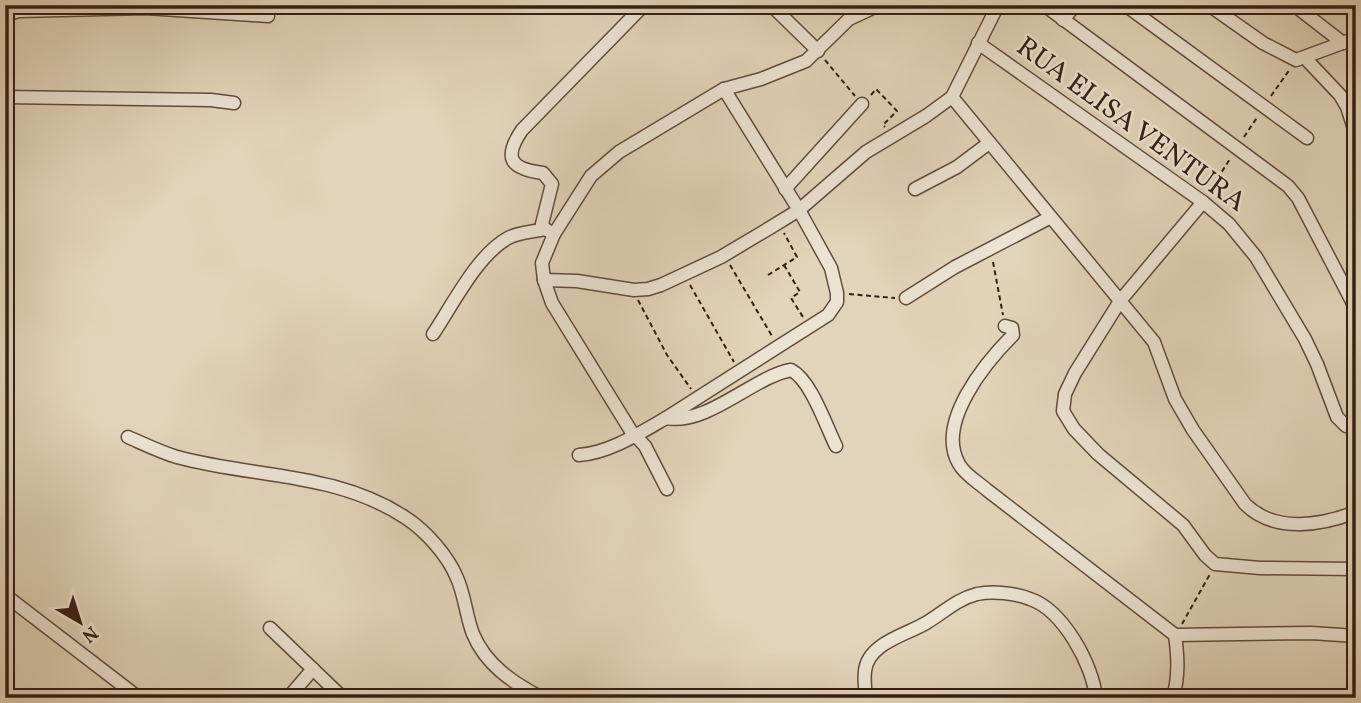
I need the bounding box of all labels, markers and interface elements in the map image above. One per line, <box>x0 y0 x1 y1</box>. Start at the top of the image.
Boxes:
street label: RUA ELISA VENTURA <box>1008 28 1254 222</box>
north arrow <box>46 588 116 658</box>
text: N <box>76 619 103 648</box>

